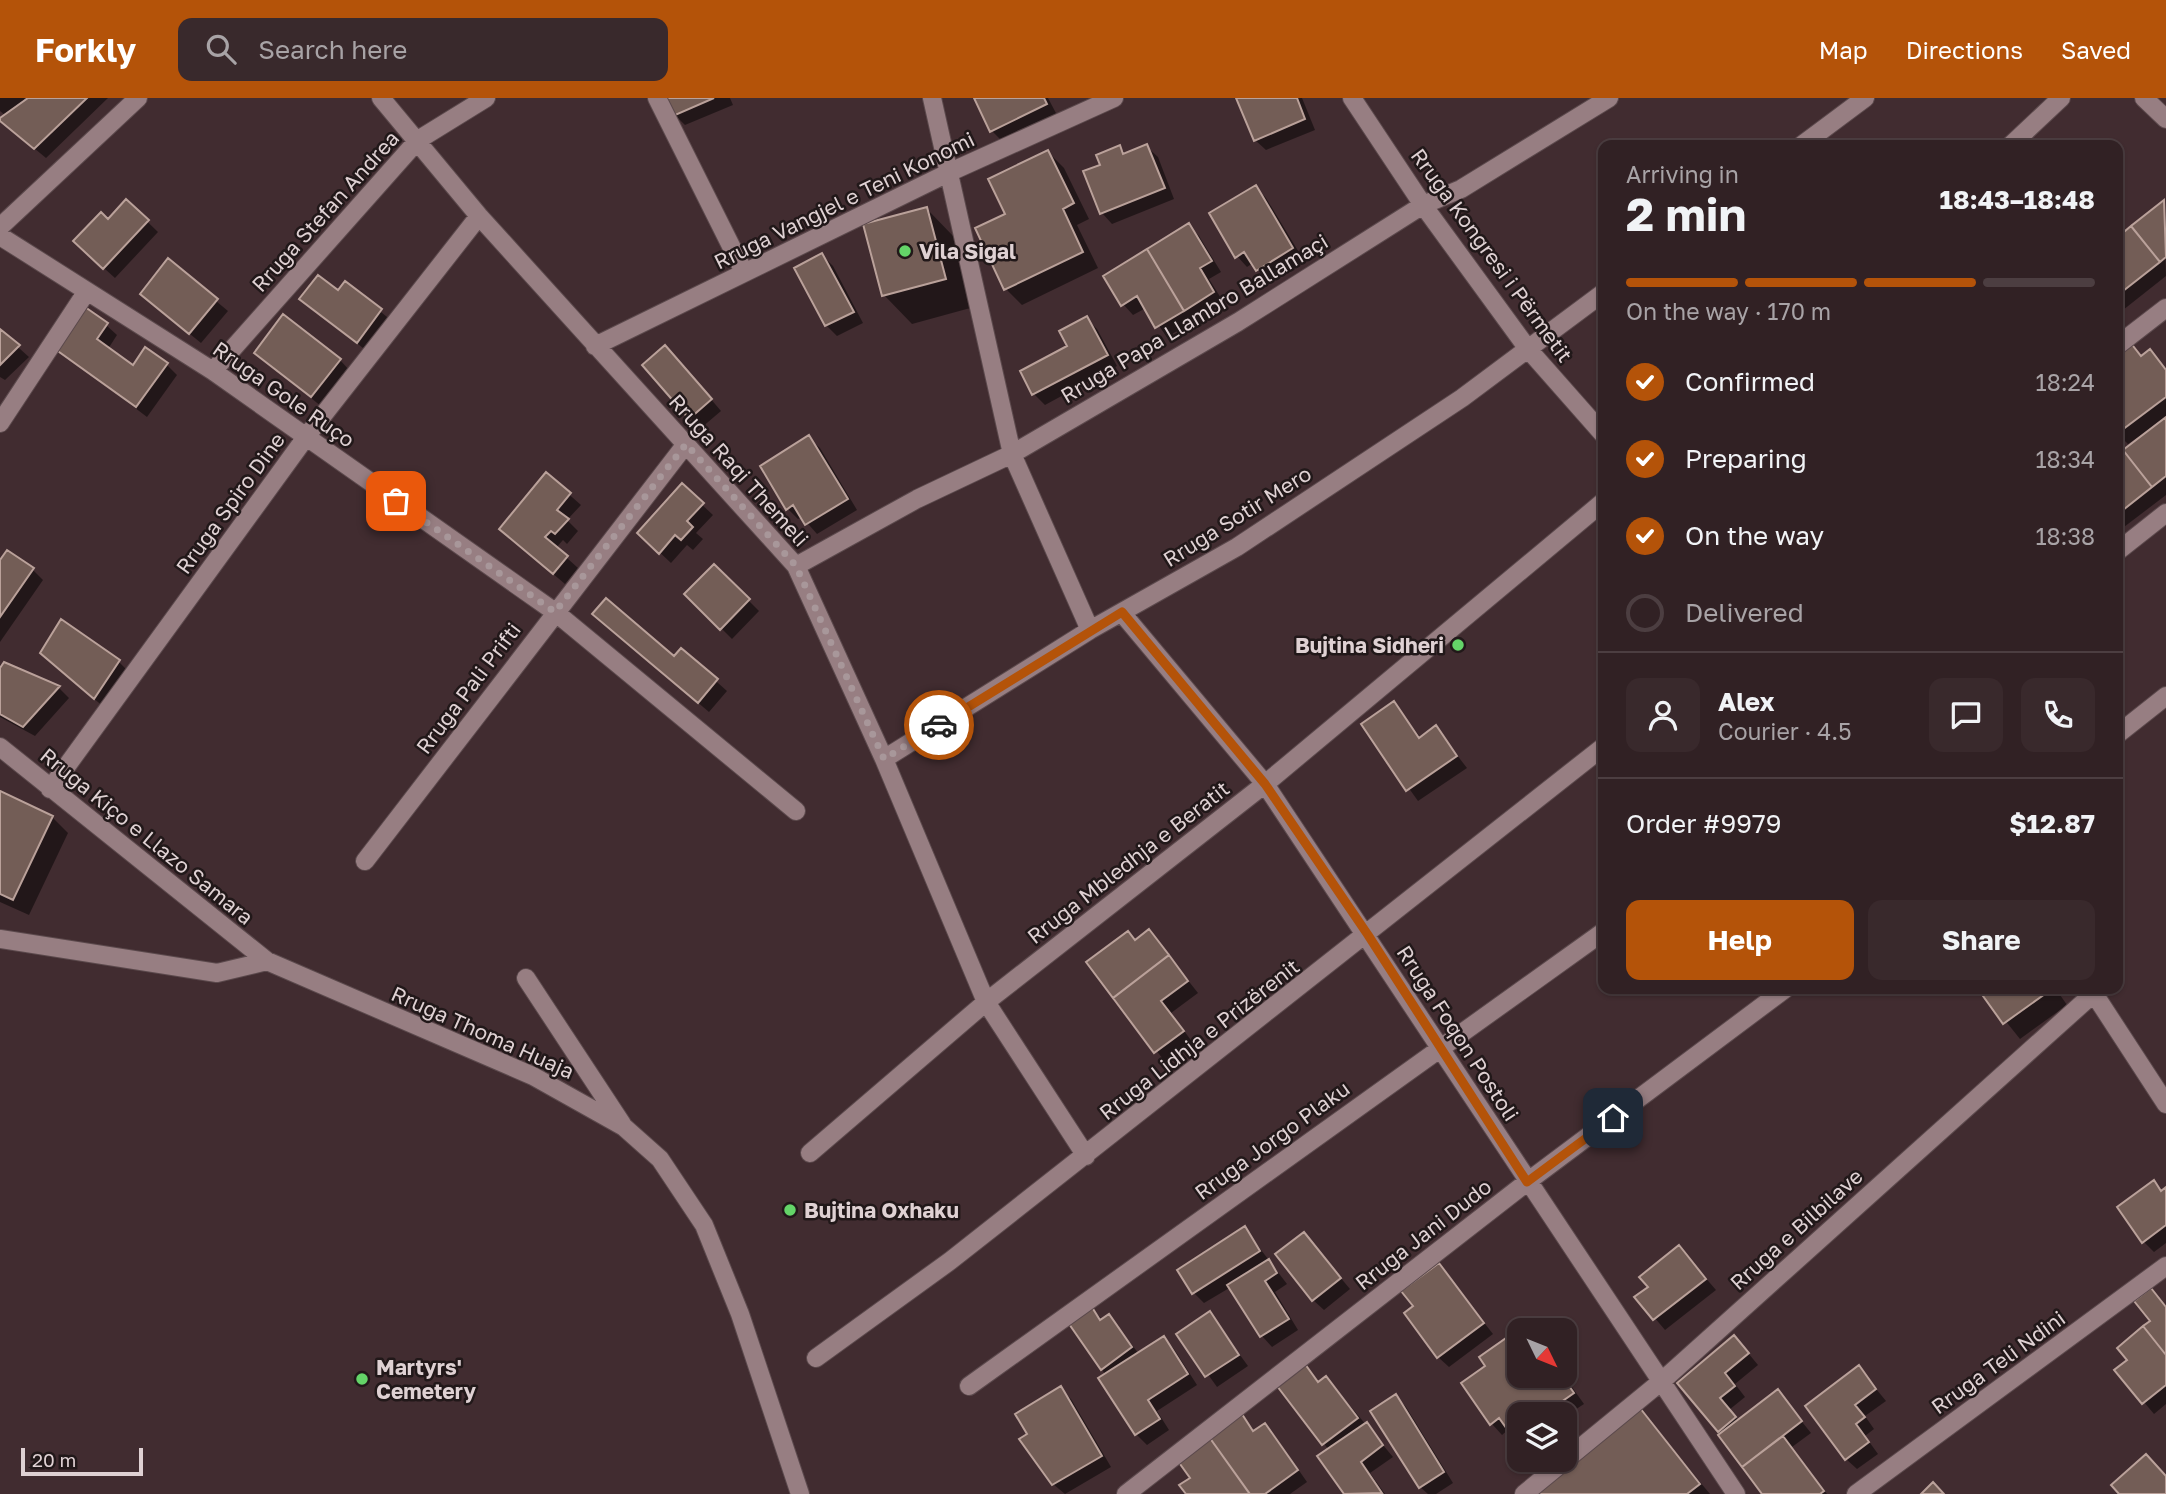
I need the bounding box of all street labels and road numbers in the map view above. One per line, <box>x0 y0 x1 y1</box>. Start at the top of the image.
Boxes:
street label: Rruga Stefan Andrea <box>246 125 404 297</box>
street label: Rruga Vangjel e Teni Konomi <box>710 126 978 274</box>
street label: Rruga Kongresi i Përmetit <box>1406 143 1578 367</box>
street label: Rruga Papa Llambro Ballamaçi <box>1056 228 1332 408</box>
street label: Rruga Gole Ruço <box>208 335 360 453</box>
street label: Rruga Raqi Themeli <box>664 388 814 552</box>
street label: Rruga Spiro Dine <box>170 427 290 579</box>
street label: Rruga Sotir Mero <box>1158 460 1316 572</box>
street label: Rruga Pali Prifti <box>410 617 526 759</box>
street label: Rruga Kiço e Llazo Samara <box>35 742 259 930</box>
street label: Rruga Mbledhja e Beratit <box>1022 775 1234 949</box>
street label: Rruga Foqon Postoli <box>1391 940 1525 1126</box>
street label: Rruga Lidhja e Prizërenit <box>1094 953 1304 1125</box>
street label: Rruga Thoma Huaja <box>388 980 578 1084</box>
street label: Rruga Jorgo Plaku <box>1189 1075 1355 1205</box>
street label: Rruga e Bilbilave <box>1724 1163 1868 1295</box>
street label: Rruga Jani Dudo <box>1350 1173 1496 1295</box>
street label: Rruga Teli Ndini <box>1926 1305 2070 1419</box>

